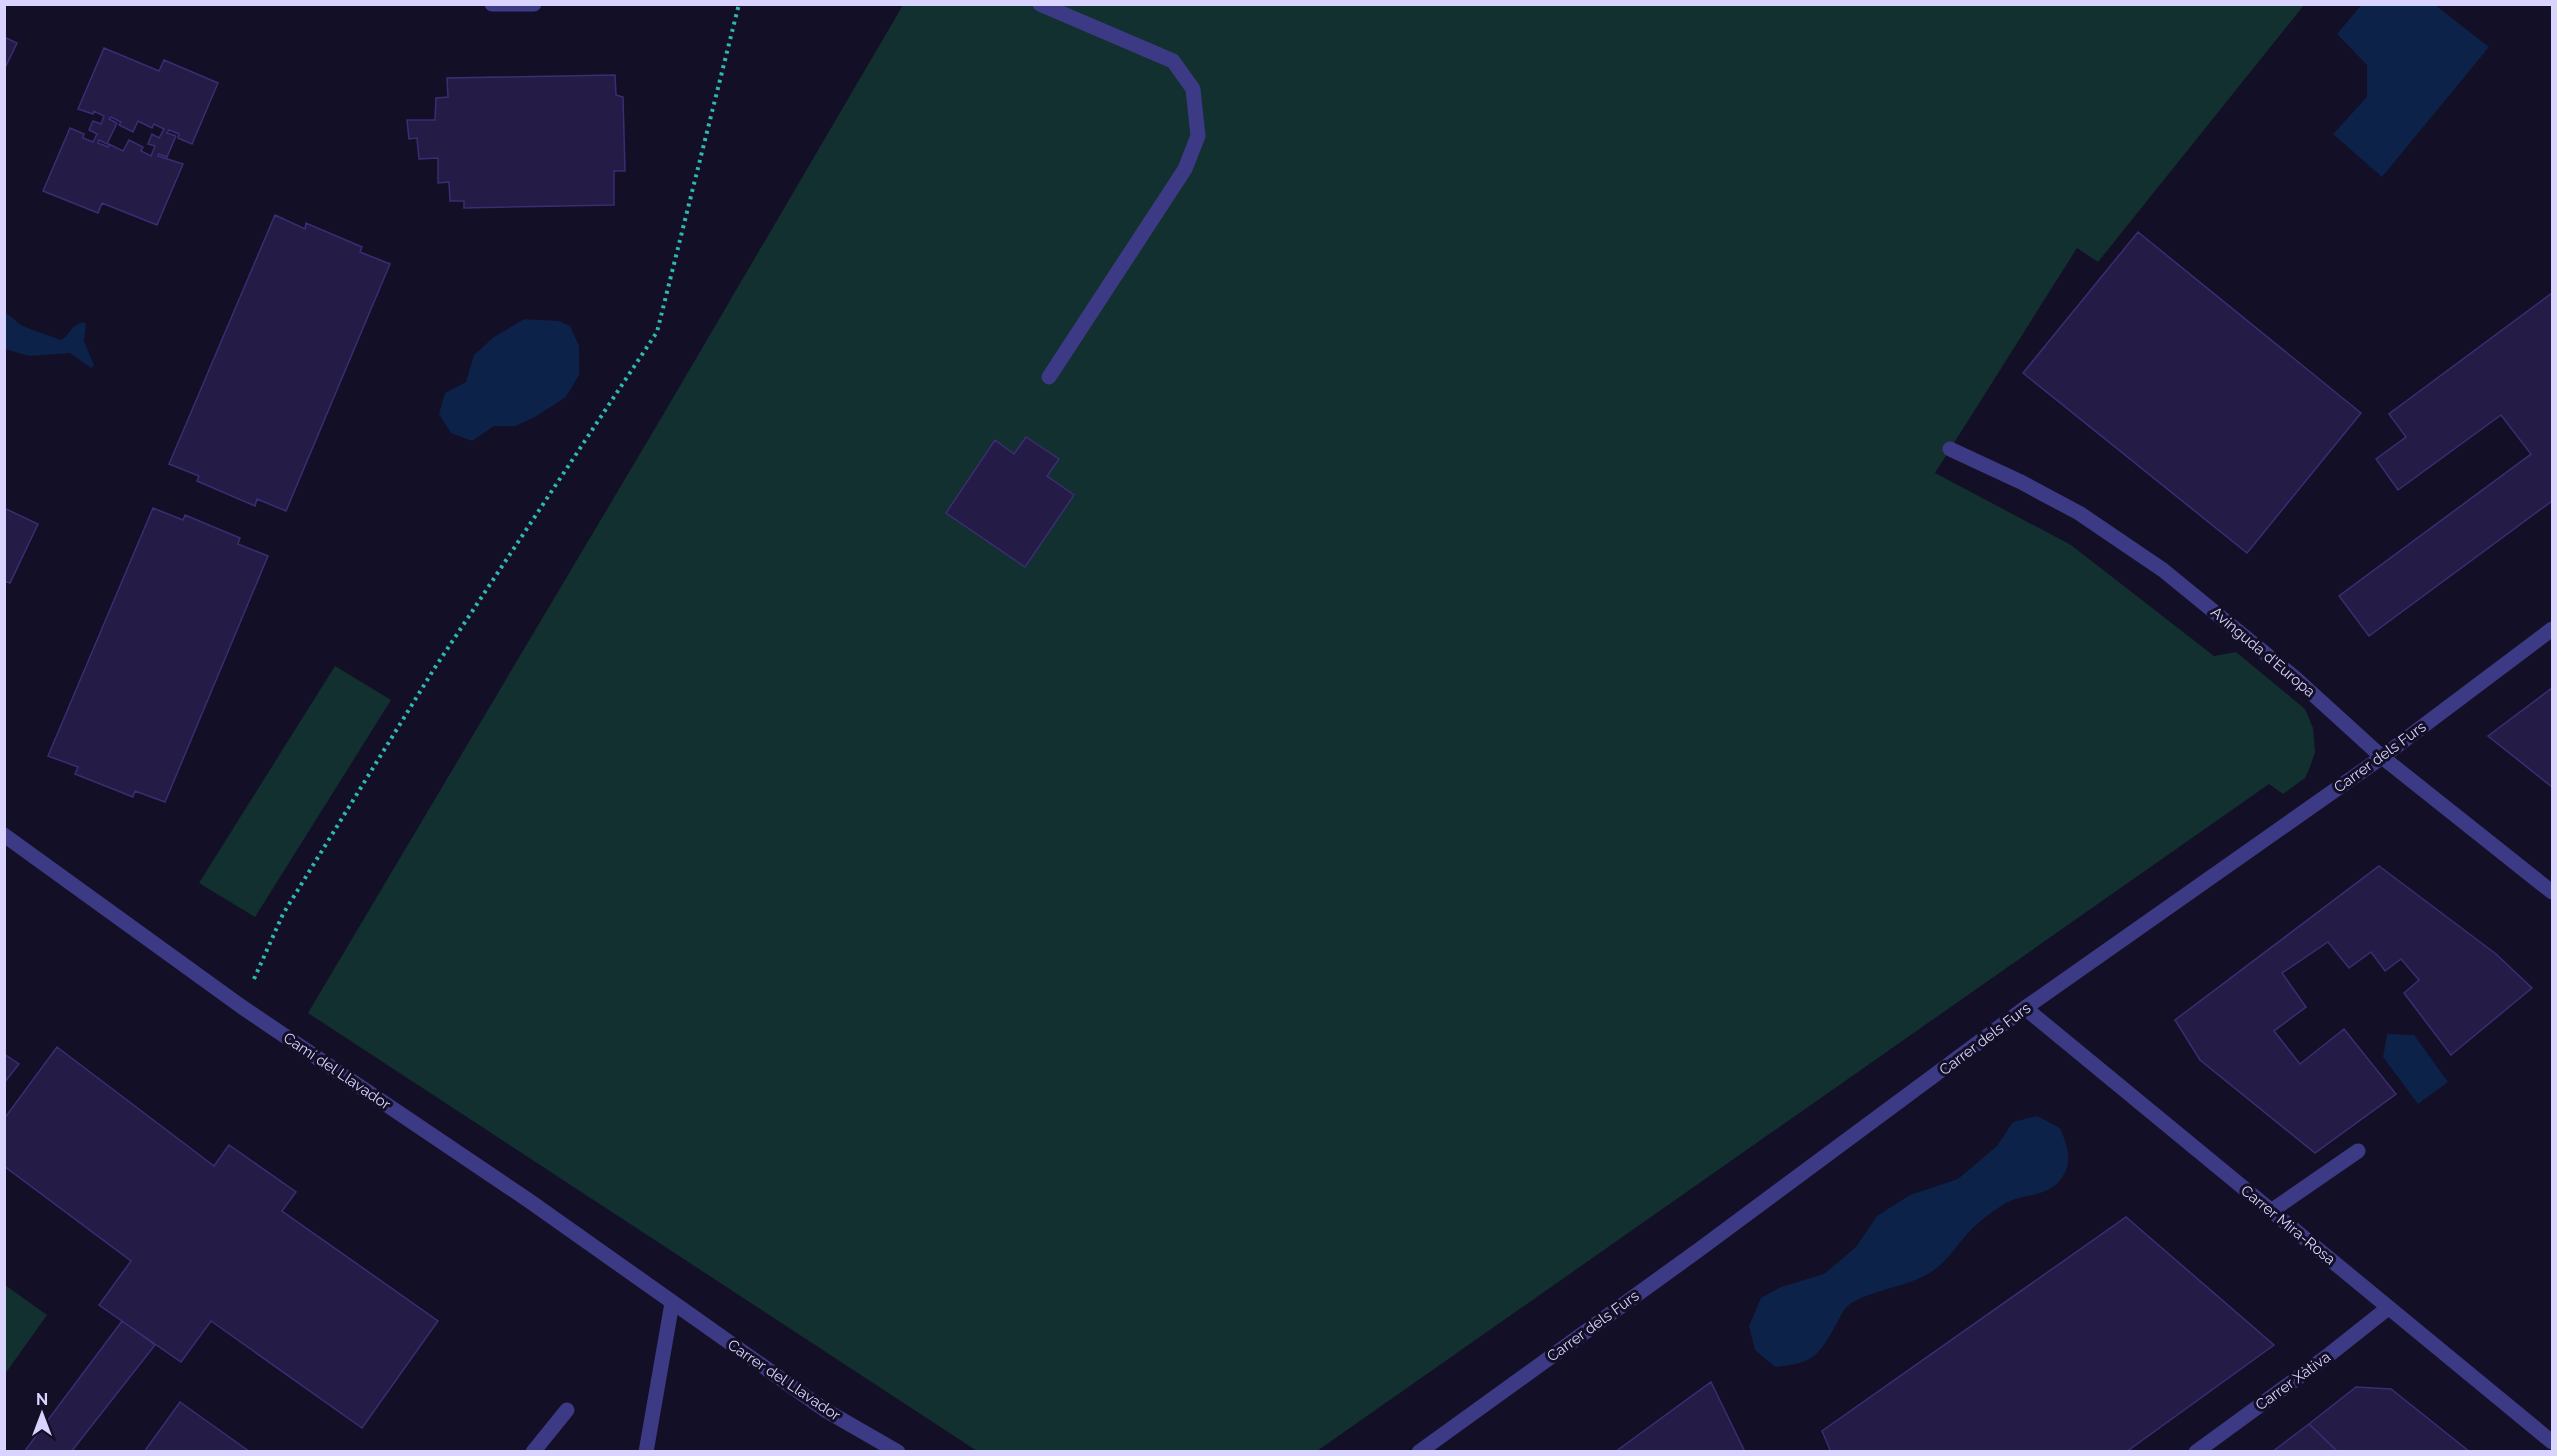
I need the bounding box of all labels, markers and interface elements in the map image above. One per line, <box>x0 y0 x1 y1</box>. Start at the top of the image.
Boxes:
street label: Avinguda d'Europa <box>2207 603 2319 701</box>
street label: Carrer dels Furs <box>2330 718 2430 796</box>
street label: Carrer dels Furs <box>1936 999 2034 1079</box>
street label: Camí del Llavador <box>280 1029 395 1114</box>
street label: Carrer Mira-Rosa <box>2237 1181 2339 1269</box>
street label: Carrer dels Furs <box>1543 1287 1643 1365</box>
street label: Carrer del Llavador <box>724 1336 844 1425</box>
street label: Carrer Xàtiva <box>2252 1348 2334 1414</box>
north arrow <box>12 1384 72 1444</box>
text: N <box>36 1390 48 1409</box>

